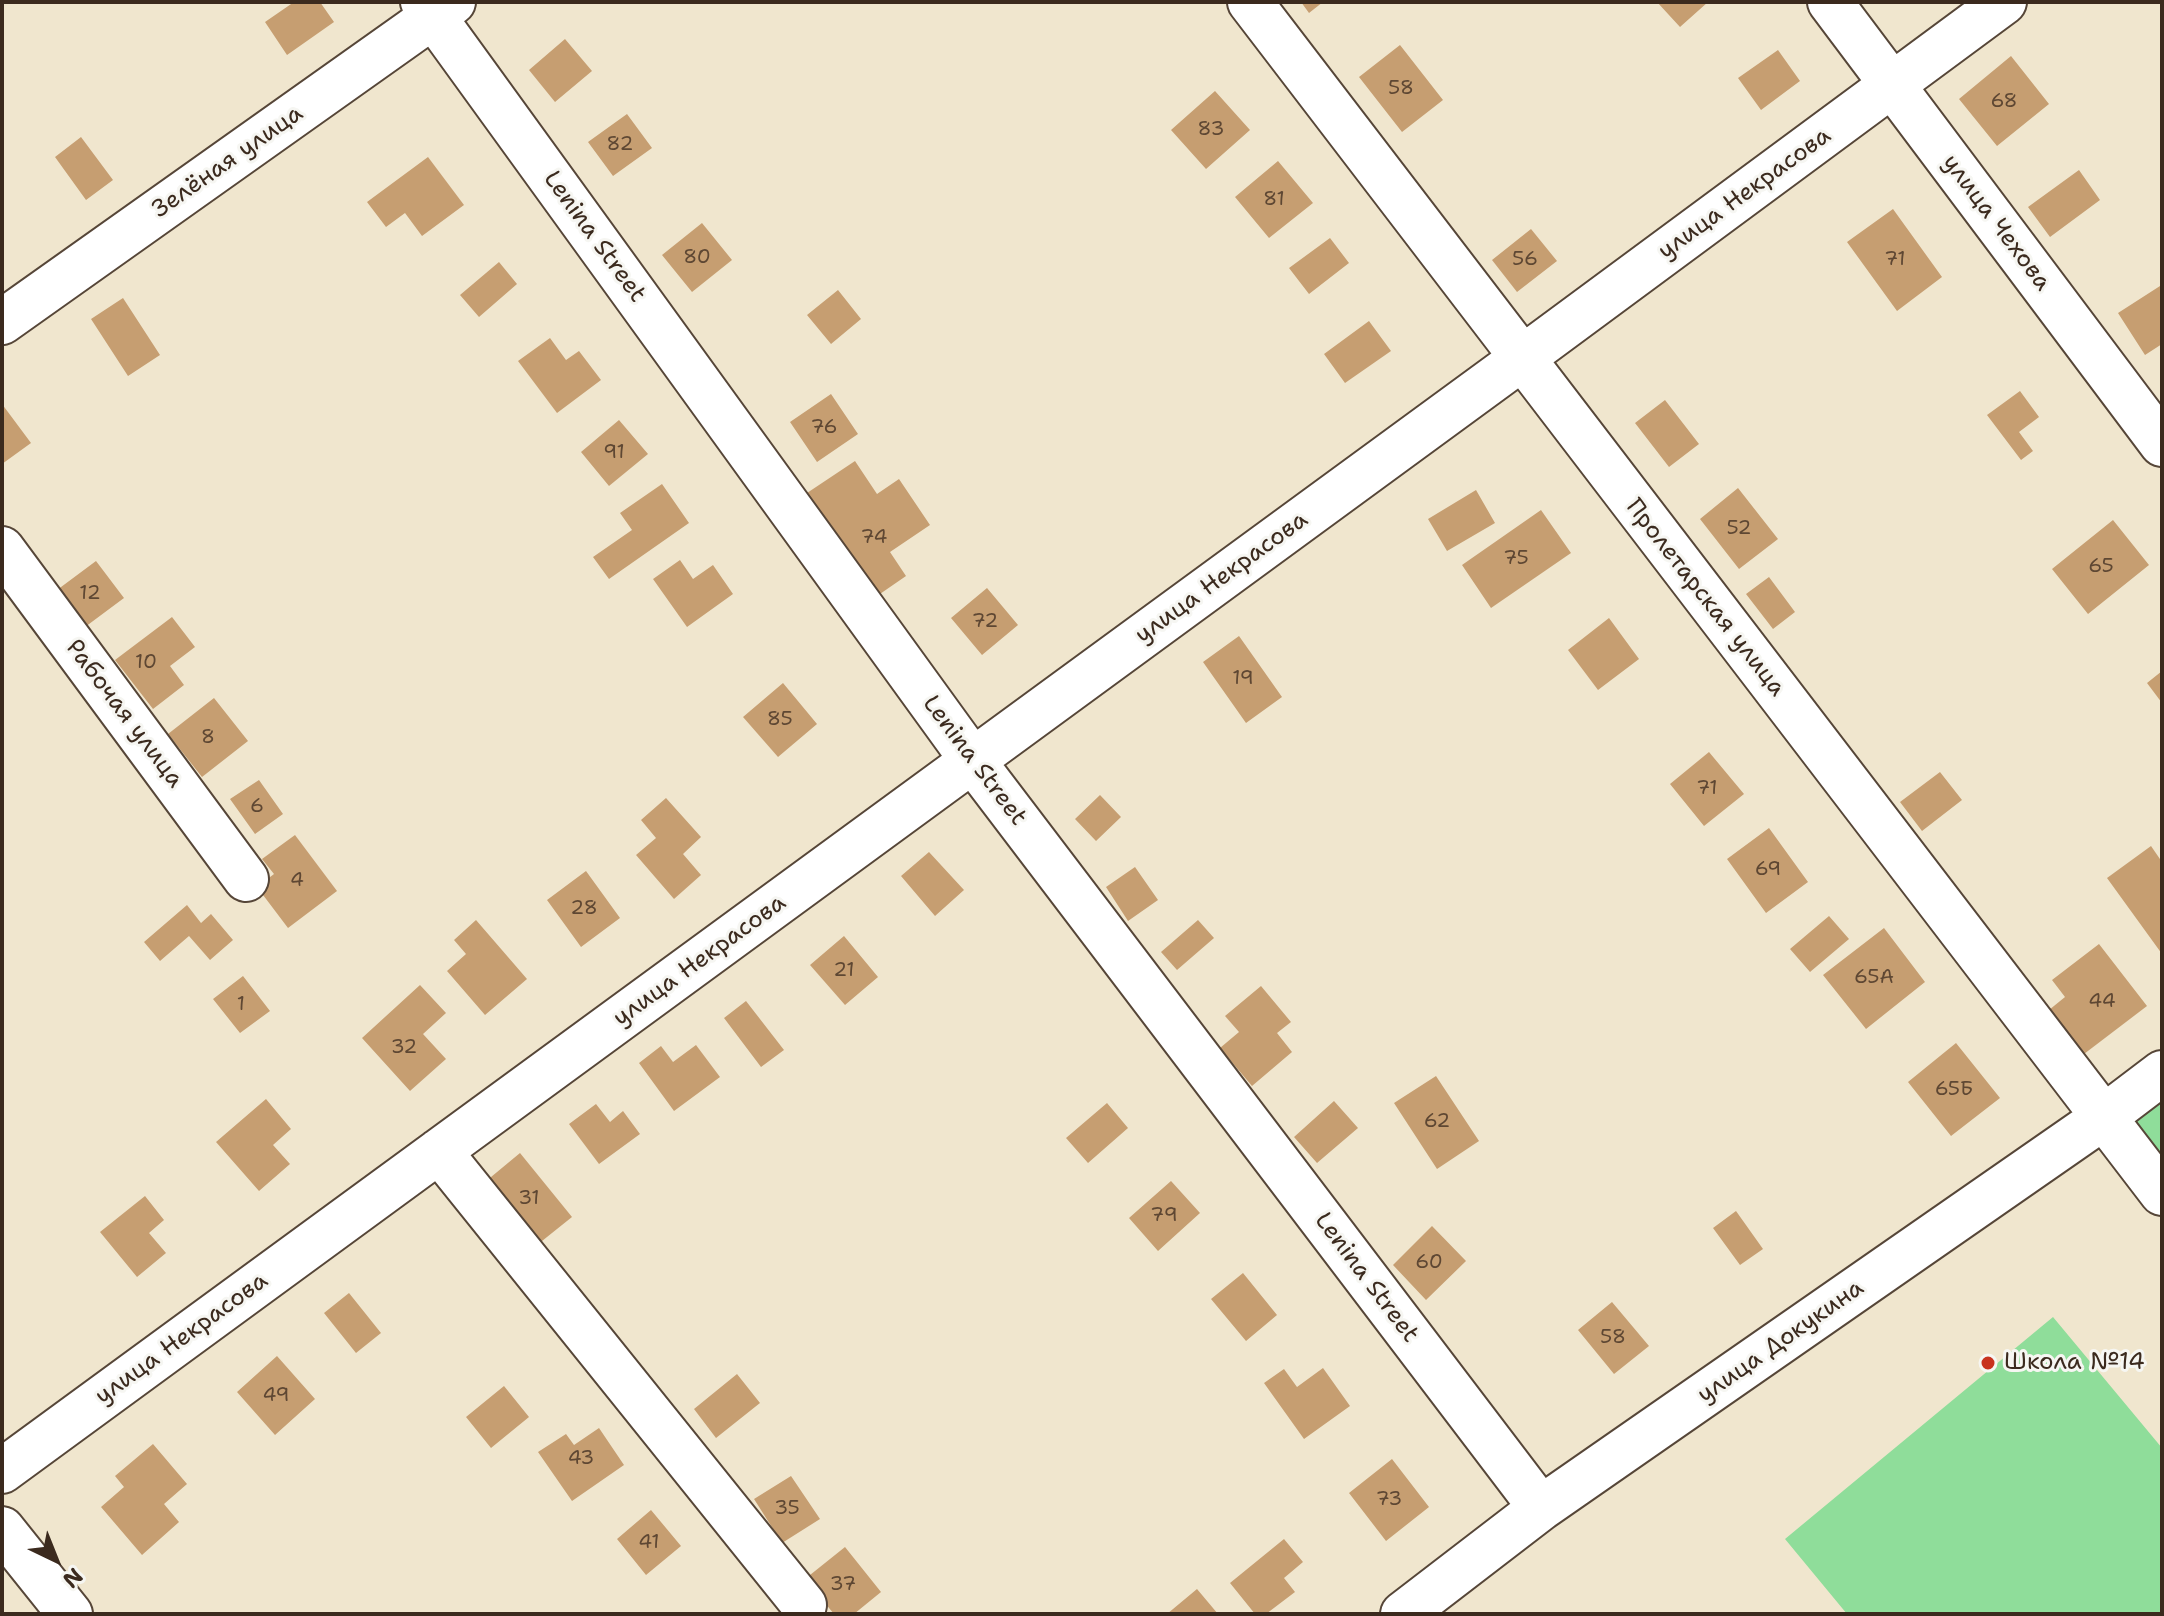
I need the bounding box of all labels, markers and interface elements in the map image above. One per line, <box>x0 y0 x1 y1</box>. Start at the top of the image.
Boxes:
house number: 58 <box>1388 77 1414 101</box>
house number: 68 <box>1990 90 2018 114</box>
street label: Зелёная улица <box>147 99 309 225</box>
house number: 83 <box>1198 118 1224 142</box>
street label: улица Некрасова <box>1653 122 1837 266</box>
house number: 82 <box>607 133 633 157</box>
street label: улица Чехова <box>1935 149 2057 297</box>
street label: Lenina Street <box>537 166 651 308</box>
house number: 81 <box>1263 188 1285 212</box>
house number: 80 <box>683 246 711 270</box>
house number: 56 <box>1512 248 1538 272</box>
house number: 71 <box>1884 248 1906 272</box>
house number: 76 <box>810 416 838 440</box>
house number: 91 <box>603 441 625 465</box>
street label: Пролетарская улица <box>1619 494 1791 702</box>
street label: улица Некрасова <box>1130 506 1314 650</box>
house number: 52 <box>1726 517 1752 541</box>
house number: 74 <box>860 526 888 550</box>
house number: 75 <box>1503 547 1529 571</box>
house number: 65 <box>2088 555 2114 579</box>
house number: 12 <box>79 582 101 606</box>
house number: 72 <box>972 610 998 634</box>
street label: Рабочая улица <box>59 634 189 794</box>
house number: 10 <box>135 651 157 675</box>
house number: 19 <box>1232 667 1254 691</box>
street label: Lenina Street <box>916 690 1032 832</box>
house number: 85 <box>767 708 793 732</box>
house number: 8 <box>201 726 215 750</box>
house number: 71 <box>1696 777 1718 801</box>
house number: 6 <box>250 795 264 819</box>
house number: 69 <box>1755 858 1781 882</box>
house number: 4 <box>290 869 304 893</box>
street label: улица Некрасова <box>608 889 792 1033</box>
house number: 28 <box>570 897 598 921</box>
house number: 21 <box>833 959 855 983</box>
house number: 65А <box>1854 966 1894 990</box>
house number: 44 <box>2088 990 2116 1014</box>
house number: 1 <box>237 993 245 1017</box>
house number: 32 <box>391 1036 417 1060</box>
house number: 65Б <box>1935 1078 1973 1102</box>
house number: 62 <box>1424 1110 1450 1134</box>
house number: 31 <box>518 1187 540 1211</box>
house number: 79 <box>1150 1204 1178 1228</box>
street label: Lenina Street <box>1308 1207 1424 1349</box>
house number: 60 <box>1415 1251 1443 1275</box>
street label: улица Некрасова <box>90 1267 274 1411</box>
street label: улица Докукина <box>1692 1274 1870 1410</box>
house number: 58 <box>1600 1326 1626 1350</box>
place label: Школа №14 <box>2004 1349 2145 1377</box>
marker: Школа №14 <box>1979 1354 1997 1372</box>
house number: 49 <box>262 1384 290 1408</box>
house number: 43 <box>568 1447 594 1471</box>
house number: 73 <box>1376 1488 1402 1512</box>
house number: 35 <box>774 1497 800 1521</box>
north arrow <box>16 1520 96 1600</box>
house number: 41 <box>638 1531 660 1555</box>
text: N <box>56 1561 89 1594</box>
house number: 37 <box>830 1573 856 1597</box>

